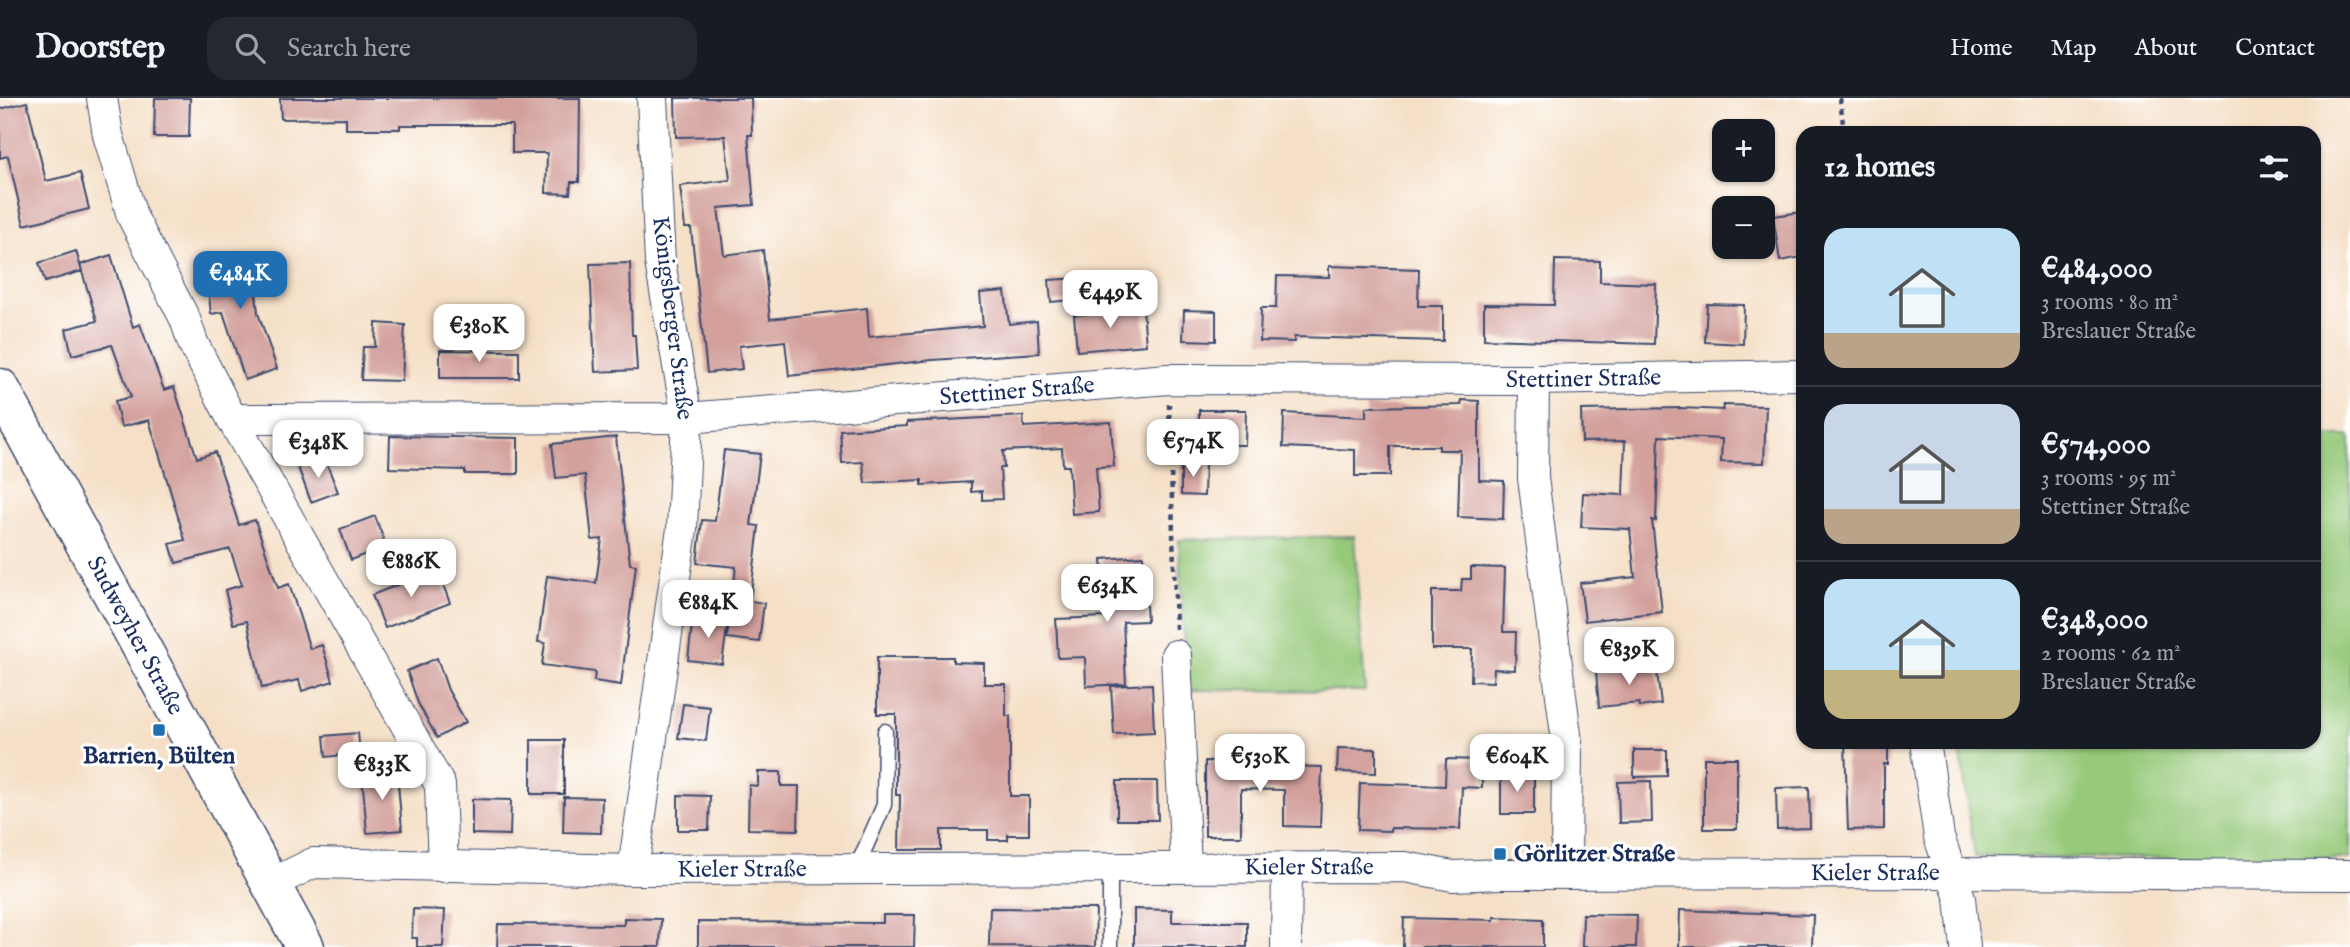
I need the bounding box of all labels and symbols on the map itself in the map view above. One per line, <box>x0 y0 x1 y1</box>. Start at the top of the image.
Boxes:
street label: Königsberger Straße <box>644 215 700 421</box>
pin: €484K <box>191 252 289 311</box>
pin: €449K <box>1061 271 1159 330</box>
pin: €380K <box>430 304 528 364</box>
street label: Stettiner Straße <box>1506 362 1661 396</box>
street label: Stettiner Straße <box>938 370 1096 413</box>
pin: €348K <box>269 420 367 480</box>
pin: €574K <box>1144 420 1242 479</box>
pin: €886K <box>362 540 460 599</box>
street label: Sudweyher Straße <box>79 551 191 720</box>
pin: €634K <box>1058 564 1156 624</box>
pin: €884K <box>659 580 757 640</box>
pin: €839K <box>1580 628 1678 687</box>
marker: Barrien, Bülten <box>151 722 167 738</box>
pin: €530K <box>1211 734 1309 794</box>
pin: €604K <box>1468 734 1566 794</box>
place label: Barrien, Bülten <box>83 741 235 772</box>
pin: €833K <box>333 742 431 802</box>
place label: Görlitzer Straße <box>1514 839 1675 870</box>
marker: Görlitzer Straße <box>1492 846 1508 862</box>
street label: Kieler Straße <box>1244 852 1374 883</box>
street label: Kieler Straße <box>677 854 807 885</box>
street label: Kieler Straße <box>1810 858 1940 889</box>

